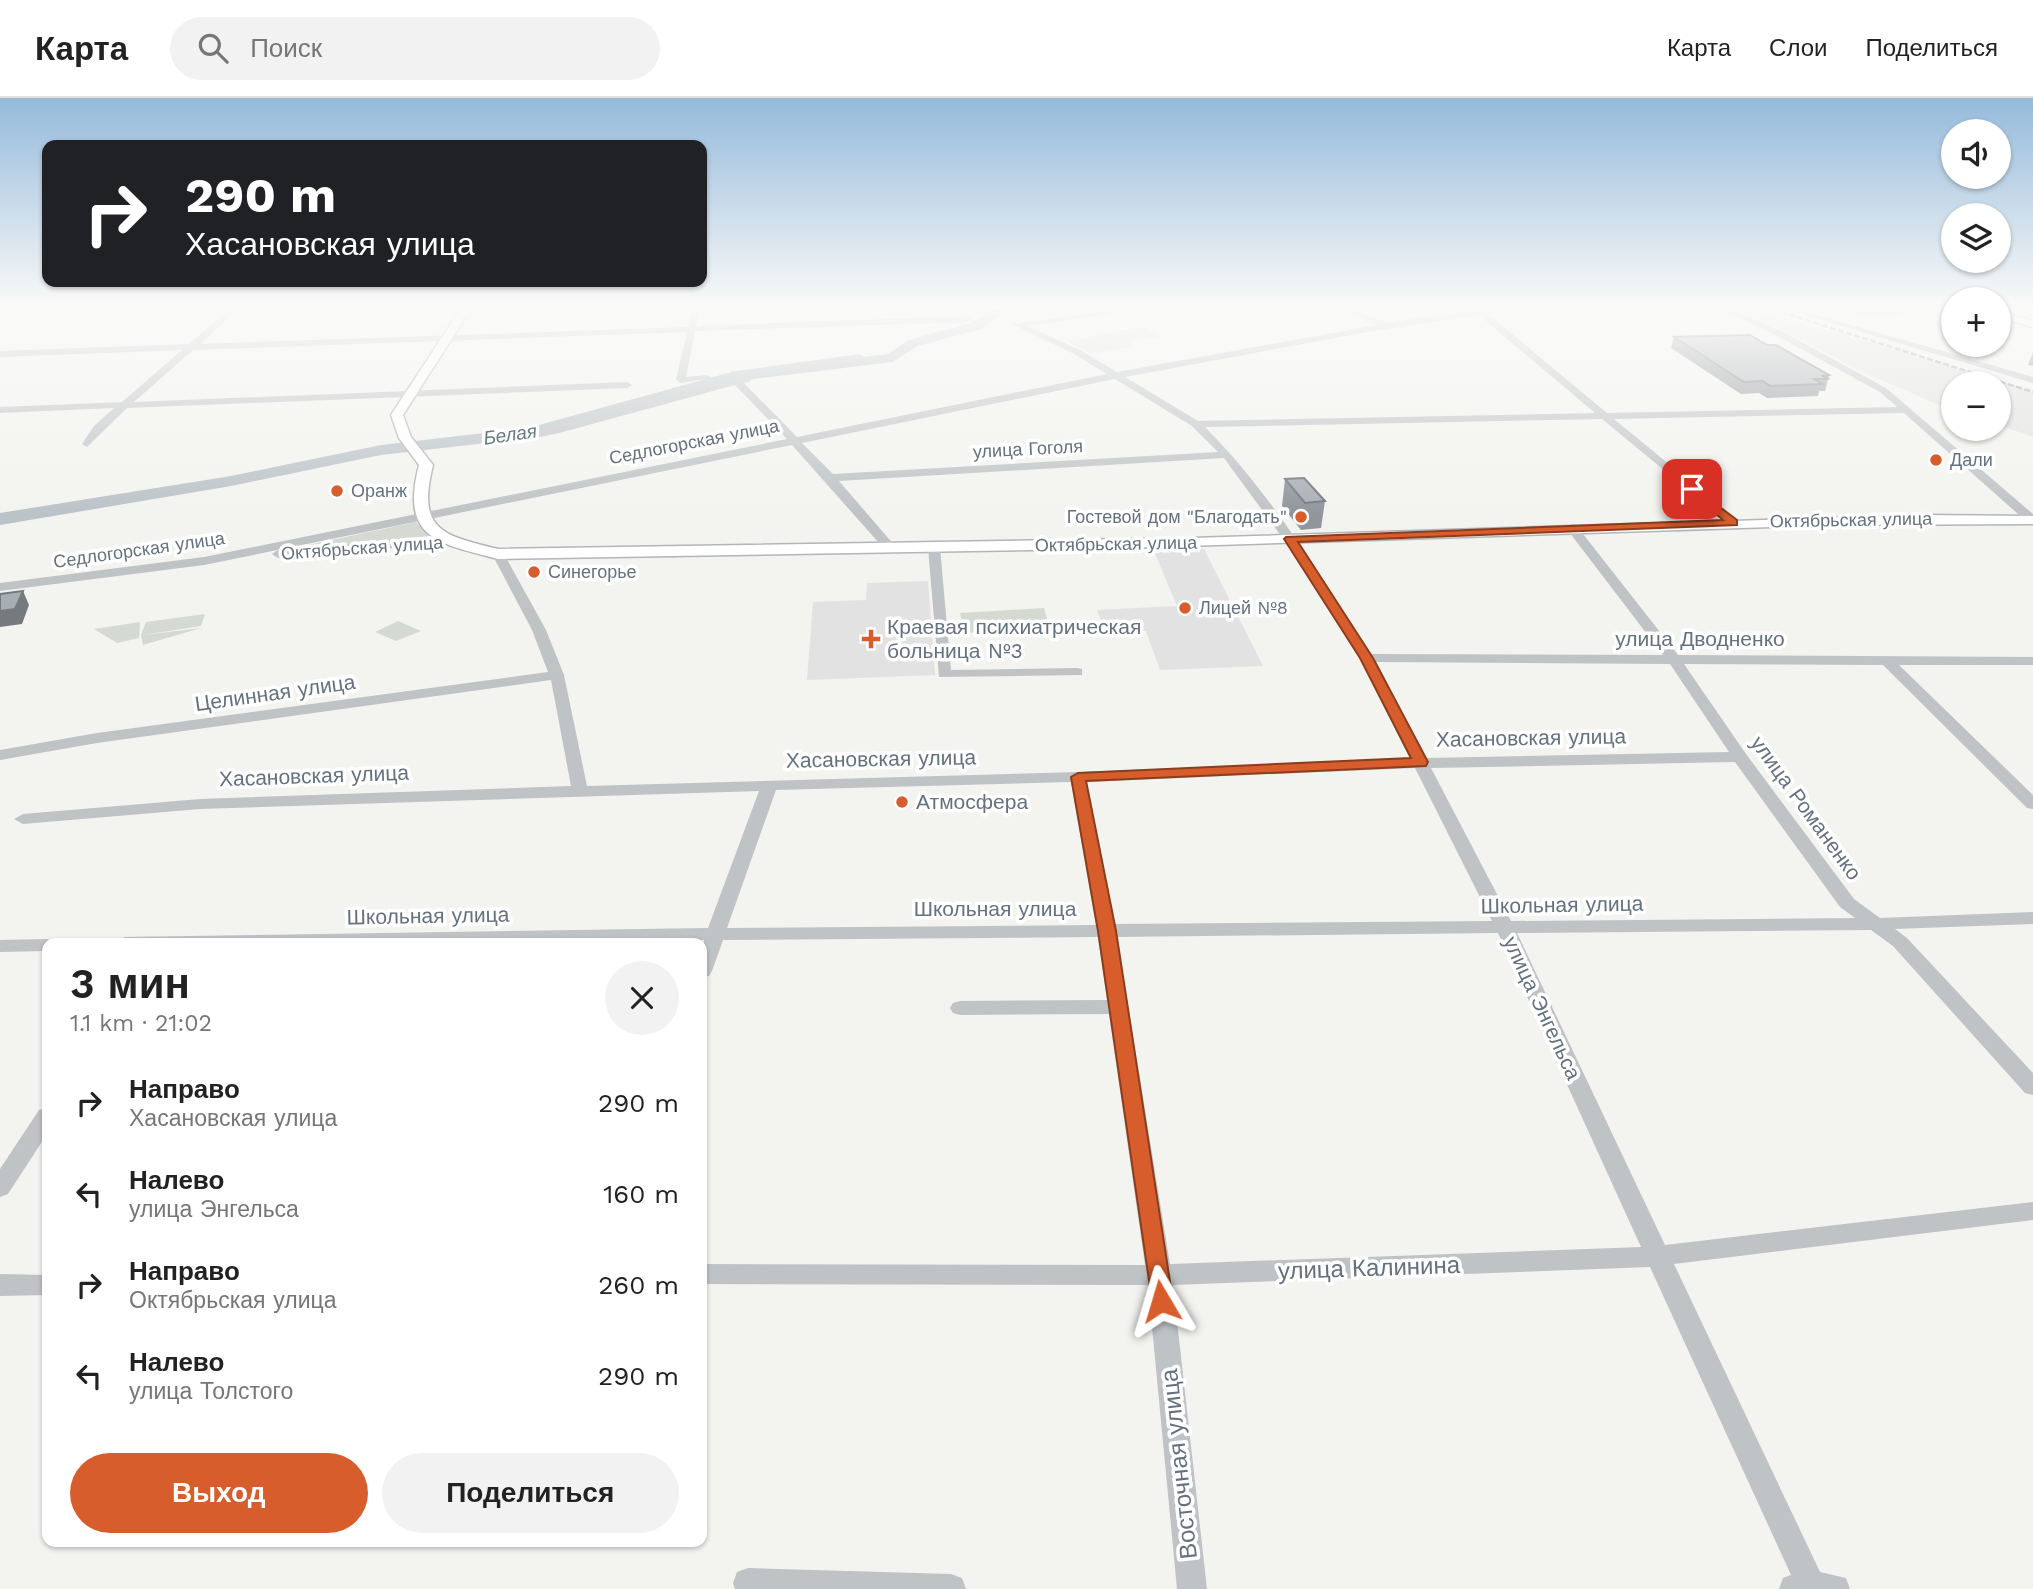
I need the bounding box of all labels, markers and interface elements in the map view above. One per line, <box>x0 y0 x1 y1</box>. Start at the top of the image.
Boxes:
search box <box>170 17 660 80</box>
text: Карта <box>35 29 128 68</box>
icon: search <box>194 29 232 67</box>
text: Поиск <box>250 33 322 63</box>
text: Карта <box>1667 34 1731 62</box>
text: Слои <box>1769 34 1827 62</box>
text: Поделиться <box>1865 34 1998 62</box>
map controls <box>1941 119 2011 441</box>
button: sound <box>1941 119 2011 189</box>
text: 290 m <box>185 166 336 224</box>
icon: right <box>70 168 161 259</box>
button: layers <box>1941 203 2011 273</box>
text: Хасановская улица <box>185 225 475 263</box>
button: + <box>1941 287 2011 357</box>
button: − <box>1941 371 2011 441</box>
street label: Седлогорская улица <box>607 415 782 468</box>
water label: Белая <box>482 419 538 450</box>
street label: улица Гоголя <box>972 435 1084 462</box>
place label: Дали <box>1950 449 1993 470</box>
marker: Дали <box>1928 452 1944 468</box>
pin <box>1662 459 1722 519</box>
icon: arrive <box>1673 470 1711 508</box>
place label: Оранж <box>351 480 407 501</box>
marker: Оранж <box>329 483 345 499</box>
place label: Гостевой дом "Благодать" <box>1067 506 1287 527</box>
street label: Октябрьская улица <box>1770 508 1933 531</box>
marker: Гостевой дом "Благодать" <box>1293 509 1309 525</box>
street label: Седлогорская улица <box>52 527 227 572</box>
street label: Октябрьская улица <box>280 531 445 564</box>
street label: Октябрьская улица <box>1035 532 1198 555</box>
place label: Синегорье <box>548 561 637 582</box>
marker: Синегорье <box>526 564 542 580</box>
place label: Лицей №8 <box>1199 597 1288 618</box>
marker: Лицей №8 <box>1177 600 1193 616</box>
place label: Краевая психиатрическая больница №3 <box>887 614 1141 663</box>
street label: улица Дводненко <box>1615 626 1785 651</box>
marker: Краевая психиатрическая больница №3 <box>861 629 881 649</box>
street label: Целинная улица <box>193 669 357 716</box>
street label: Хасановская улица <box>1436 723 1627 752</box>
street label: улица Романенко <box>1746 731 1867 885</box>
street label: Хасановская улица <box>786 744 977 773</box>
street label: Хасановская улица <box>219 760 410 791</box>
place label: Атмосфера <box>916 789 1028 814</box>
marker: Атмосфера <box>894 794 910 810</box>
street label: Школьная улица <box>1480 891 1644 918</box>
street label: Школьная улица <box>914 896 1077 921</box>
street label: Школьная улица <box>346 902 510 929</box>
street label: улица Энгельса <box>1498 932 1587 1084</box>
text: 3 мин <box>70 959 190 1008</box>
button: close <box>605 961 679 1035</box>
text: 1.1 km · 21:02 <box>70 1010 212 1037</box>
text: Направо <box>129 1074 240 1104</box>
icon: right <box>70 1084 108 1122</box>
text: 290 m <box>598 1088 679 1118</box>
text: Хасановская улица <box>129 1105 337 1132</box>
text: Налево <box>129 1165 224 1195</box>
icon: left <box>70 1175 108 1213</box>
text: 160 m <box>603 1179 679 1209</box>
text: улица Энгельса <box>129 1196 299 1223</box>
street label: улица Калинина <box>1277 1251 1461 1285</box>
text: Направо <box>129 1256 240 1286</box>
position arrow <box>1124 1264 1198 1338</box>
icon: right <box>70 1266 108 1304</box>
text: 260 m <box>598 1270 679 1300</box>
text: Октябрьская улица <box>129 1287 337 1314</box>
text: Налево <box>129 1347 224 1377</box>
icon: left <box>70 1357 108 1395</box>
text: 290 m <box>598 1361 679 1391</box>
street label: Восточная улица <box>1155 1367 1203 1561</box>
text: улица Толстого <box>129 1378 293 1405</box>
button: Выход <box>70 1453 368 1533</box>
button: Поделиться <box>382 1453 679 1533</box>

